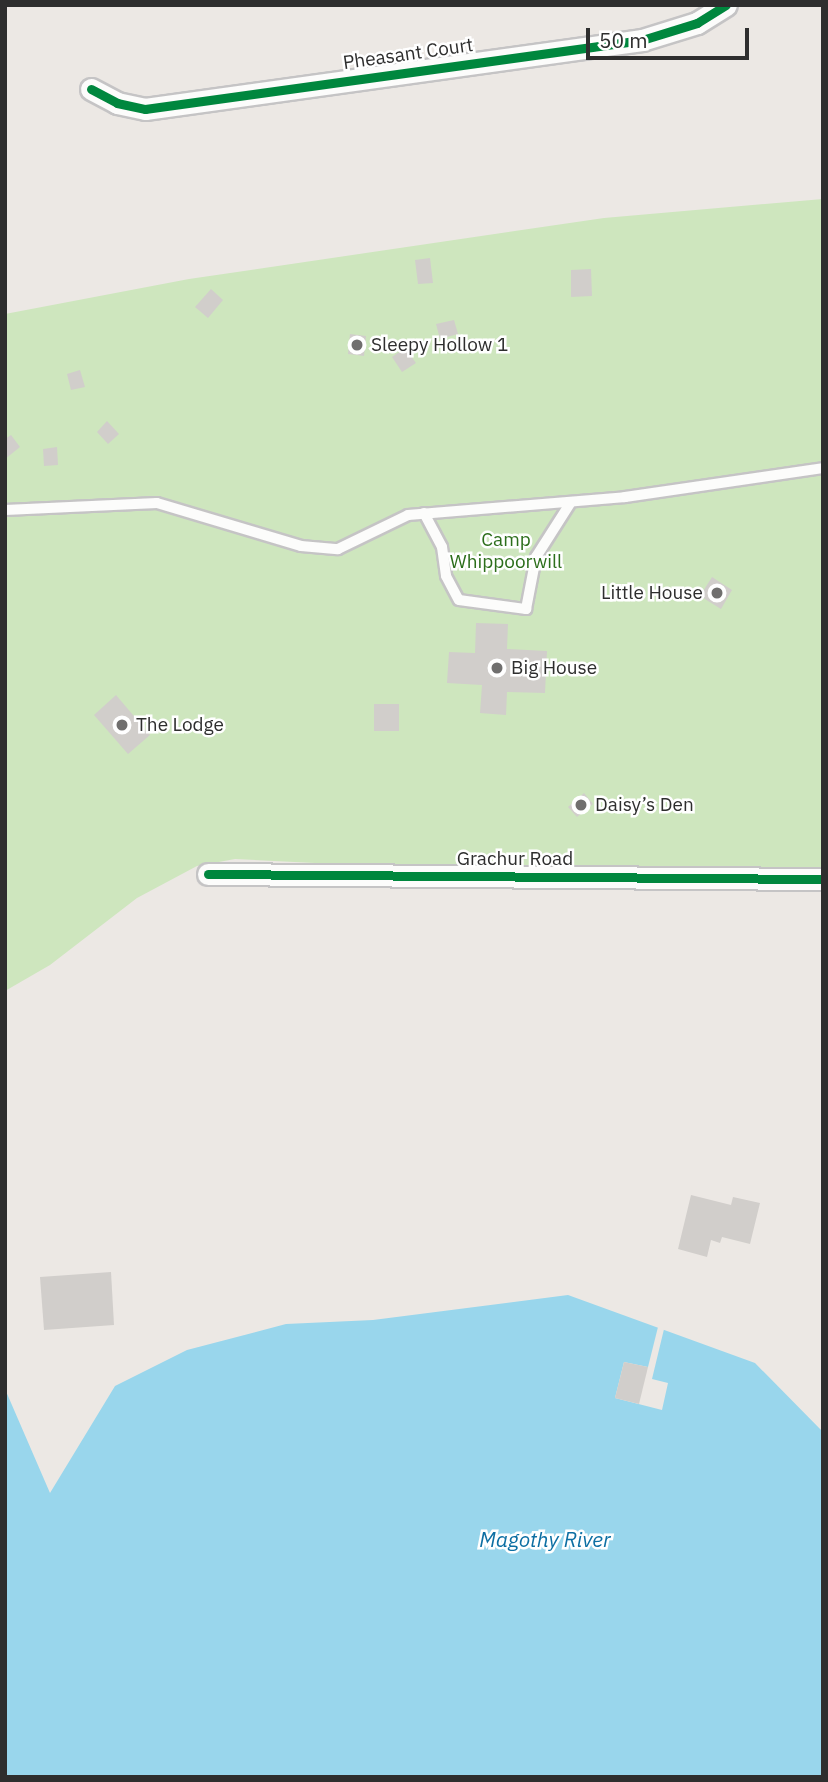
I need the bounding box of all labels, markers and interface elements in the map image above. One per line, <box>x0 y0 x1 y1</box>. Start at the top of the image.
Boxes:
scale bar <box>590 14 753 58</box>
text: 50 m <box>599 26 648 54</box>
street label: Pheasant Court <box>341 34 475 74</box>
place label: Sleepy Hollow 1 <box>371 334 508 356</box>
marker: Sleepy Hollow 1 <box>349 337 365 353</box>
park label: Camp Whippoorwill <box>450 529 562 573</box>
place label: Little House <box>601 582 703 604</box>
marker: Little House <box>709 585 725 601</box>
place label: Big House <box>511 657 597 679</box>
marker: Big House <box>489 660 505 676</box>
place label: The Lodge <box>136 714 224 736</box>
marker: The Lodge <box>114 717 130 733</box>
place label: Daisy’s Den <box>595 794 694 816</box>
marker: Daisy’s Den <box>573 797 589 813</box>
street label: Grachur Road <box>457 848 573 870</box>
water label: Magothy River <box>479 1526 611 1552</box>

